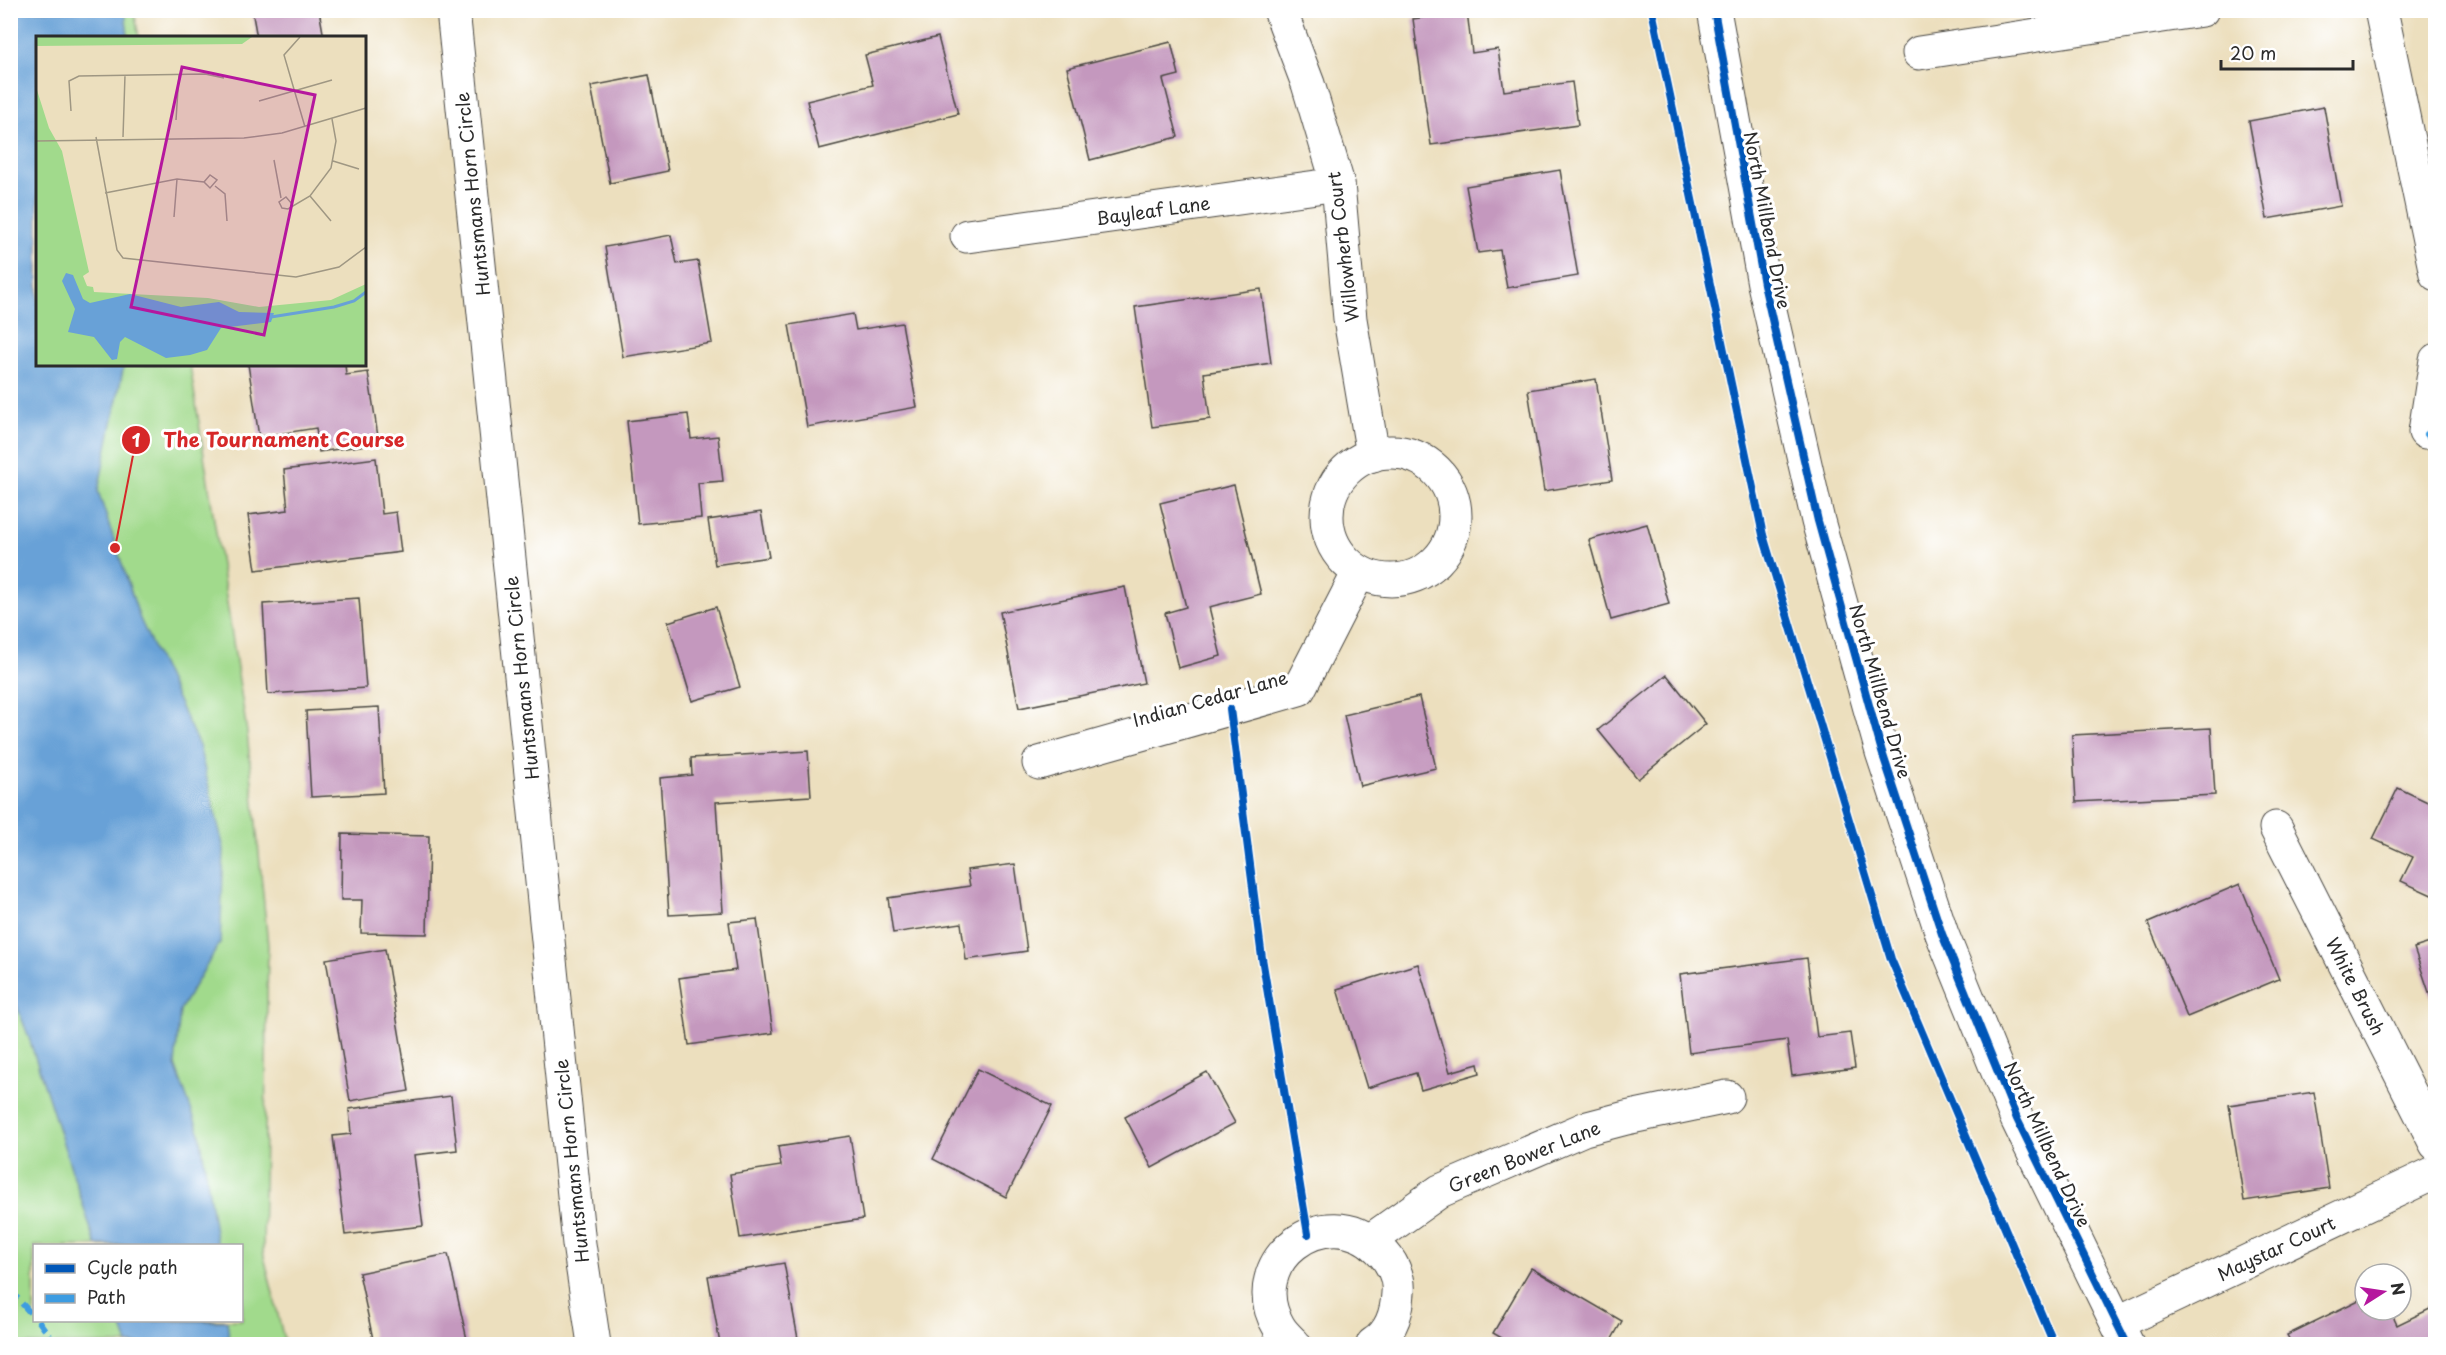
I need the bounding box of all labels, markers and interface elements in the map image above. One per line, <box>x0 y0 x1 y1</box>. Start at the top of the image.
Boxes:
scale bar <box>2221 33 2353 71</box>
inset map <box>36 36 366 366</box>
text: 20 m <box>2230 39 2276 66</box>
street label: Huntsmans Horn Circle <box>448 91 496 297</box>
street label: North Millbend Drive <box>1738 129 1798 311</box>
street label: Willowherb Court <box>1319 170 1365 324</box>
street label: Bayleaf Lane <box>1094 189 1212 231</box>
callout: The Tournament Course <box>121 421 417 459</box>
text: The Tournament Course <box>163 424 405 454</box>
text: 1 <box>132 426 141 453</box>
street label: Huntsmans Horn Circle <box>497 575 545 781</box>
street label: North Millbend Drive <box>1843 601 1919 781</box>
street label: Indian Cedar Lane <box>1129 663 1291 733</box>
street label: White Brush <box>2320 932 2392 1040</box>
street label: North Millbend Drive <box>1998 1057 2098 1231</box>
street label: Huntsmans Horn Circle <box>547 1058 595 1264</box>
street label: Green Bower Lane <box>1444 1113 1604 1199</box>
street label: Maystar Court <box>2213 1209 2339 1287</box>
legend <box>33 1244 243 1322</box>
text: Cycle path <box>87 1253 178 1280</box>
north arrow <box>2353 1262 2413 1322</box>
text: N <box>2386 1280 2412 1297</box>
text: Path <box>87 1283 126 1310</box>

